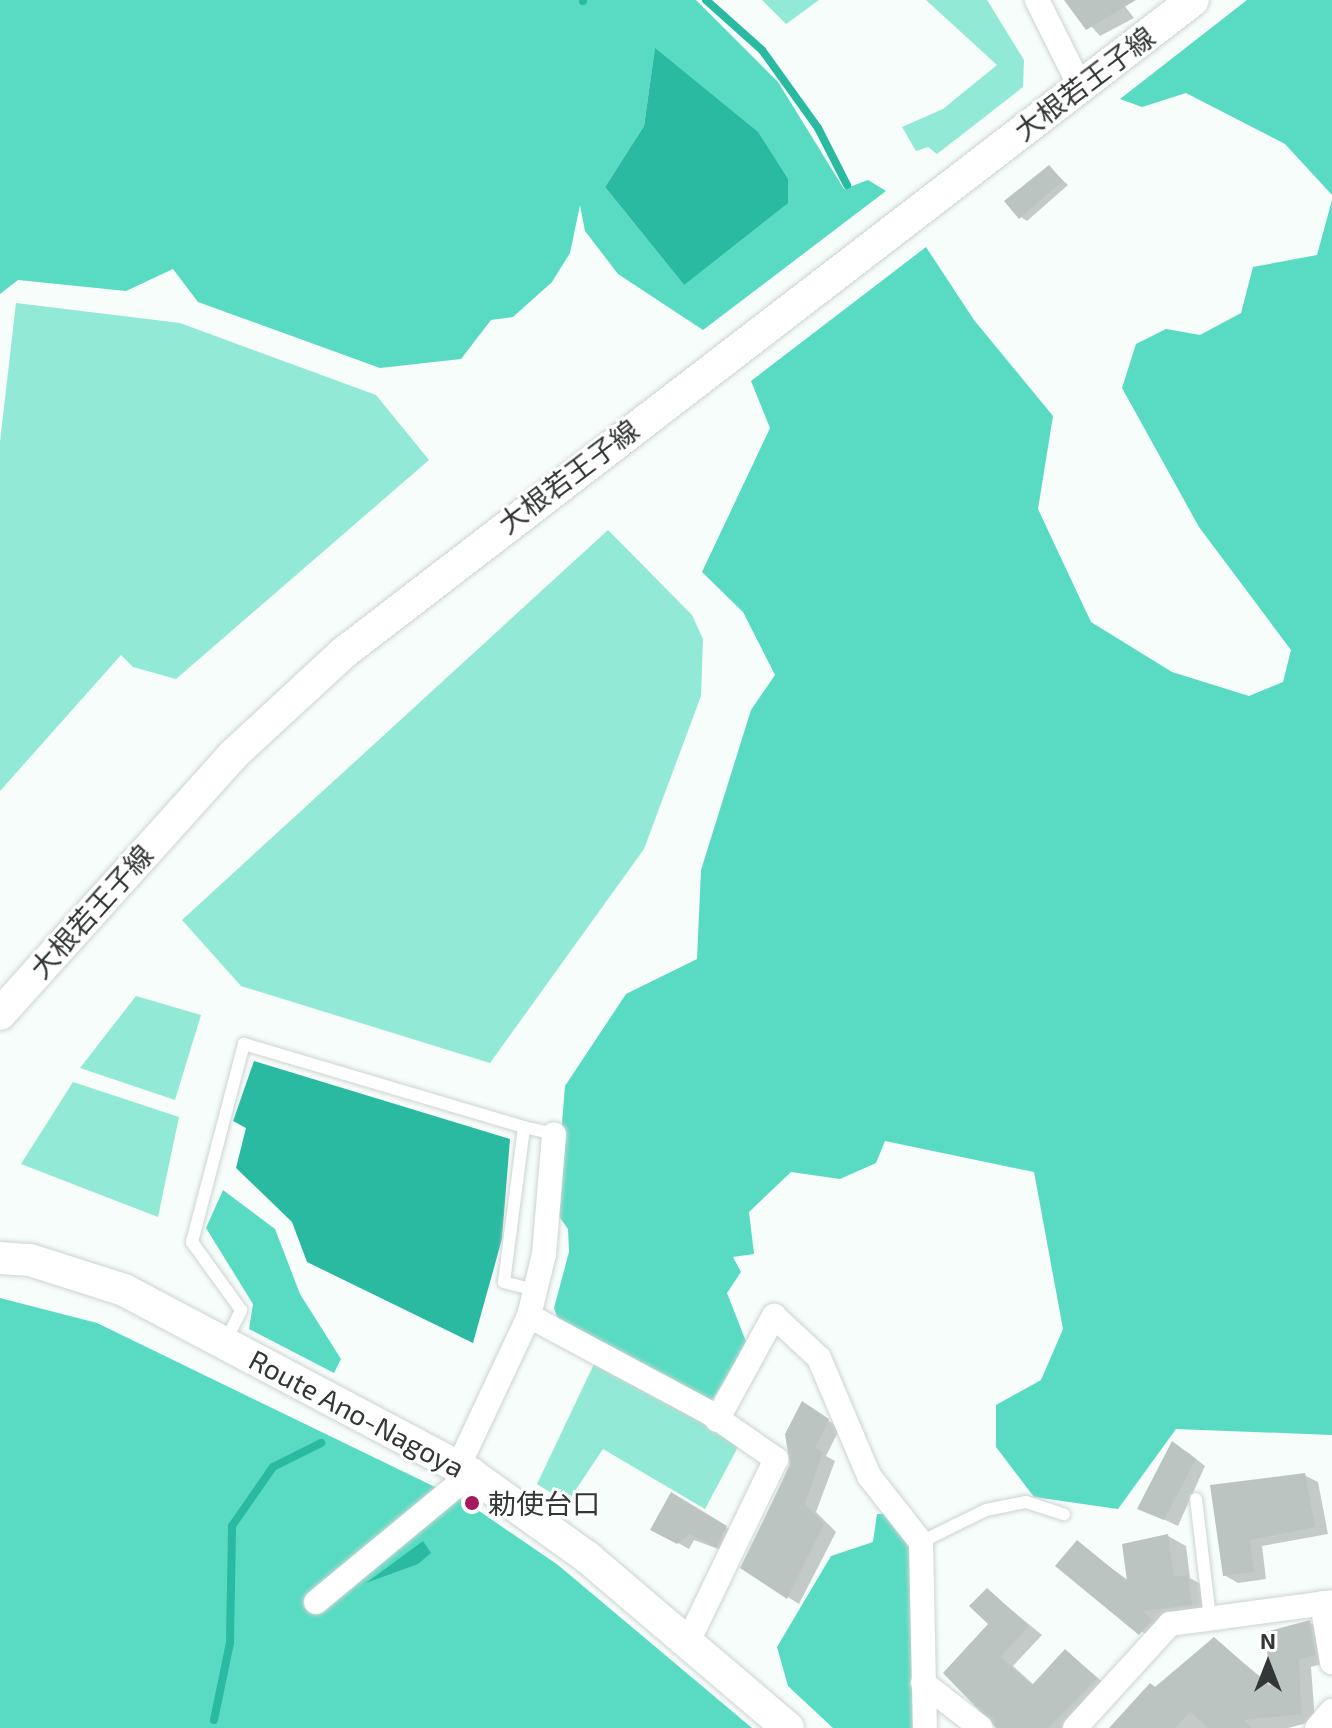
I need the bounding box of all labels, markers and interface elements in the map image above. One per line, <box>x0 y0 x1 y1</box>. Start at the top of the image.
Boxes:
street label: 大根若王子線 <box>1007 19 1161 147</box>
street label: 大根若王子線 <box>491 412 645 540</box>
street label: 大根若王子線 <box>22 837 160 985</box>
street label: Route Ano-Nagoya <box>243 1342 471 1484</box>
place label: 勅使台口 <box>488 1486 600 1520</box>
marker: 勅使台口 <box>463 1494 481 1512</box>
north arrow <box>1228 1624 1308 1704</box>
text: N <box>1260 1627 1276 1653</box>

